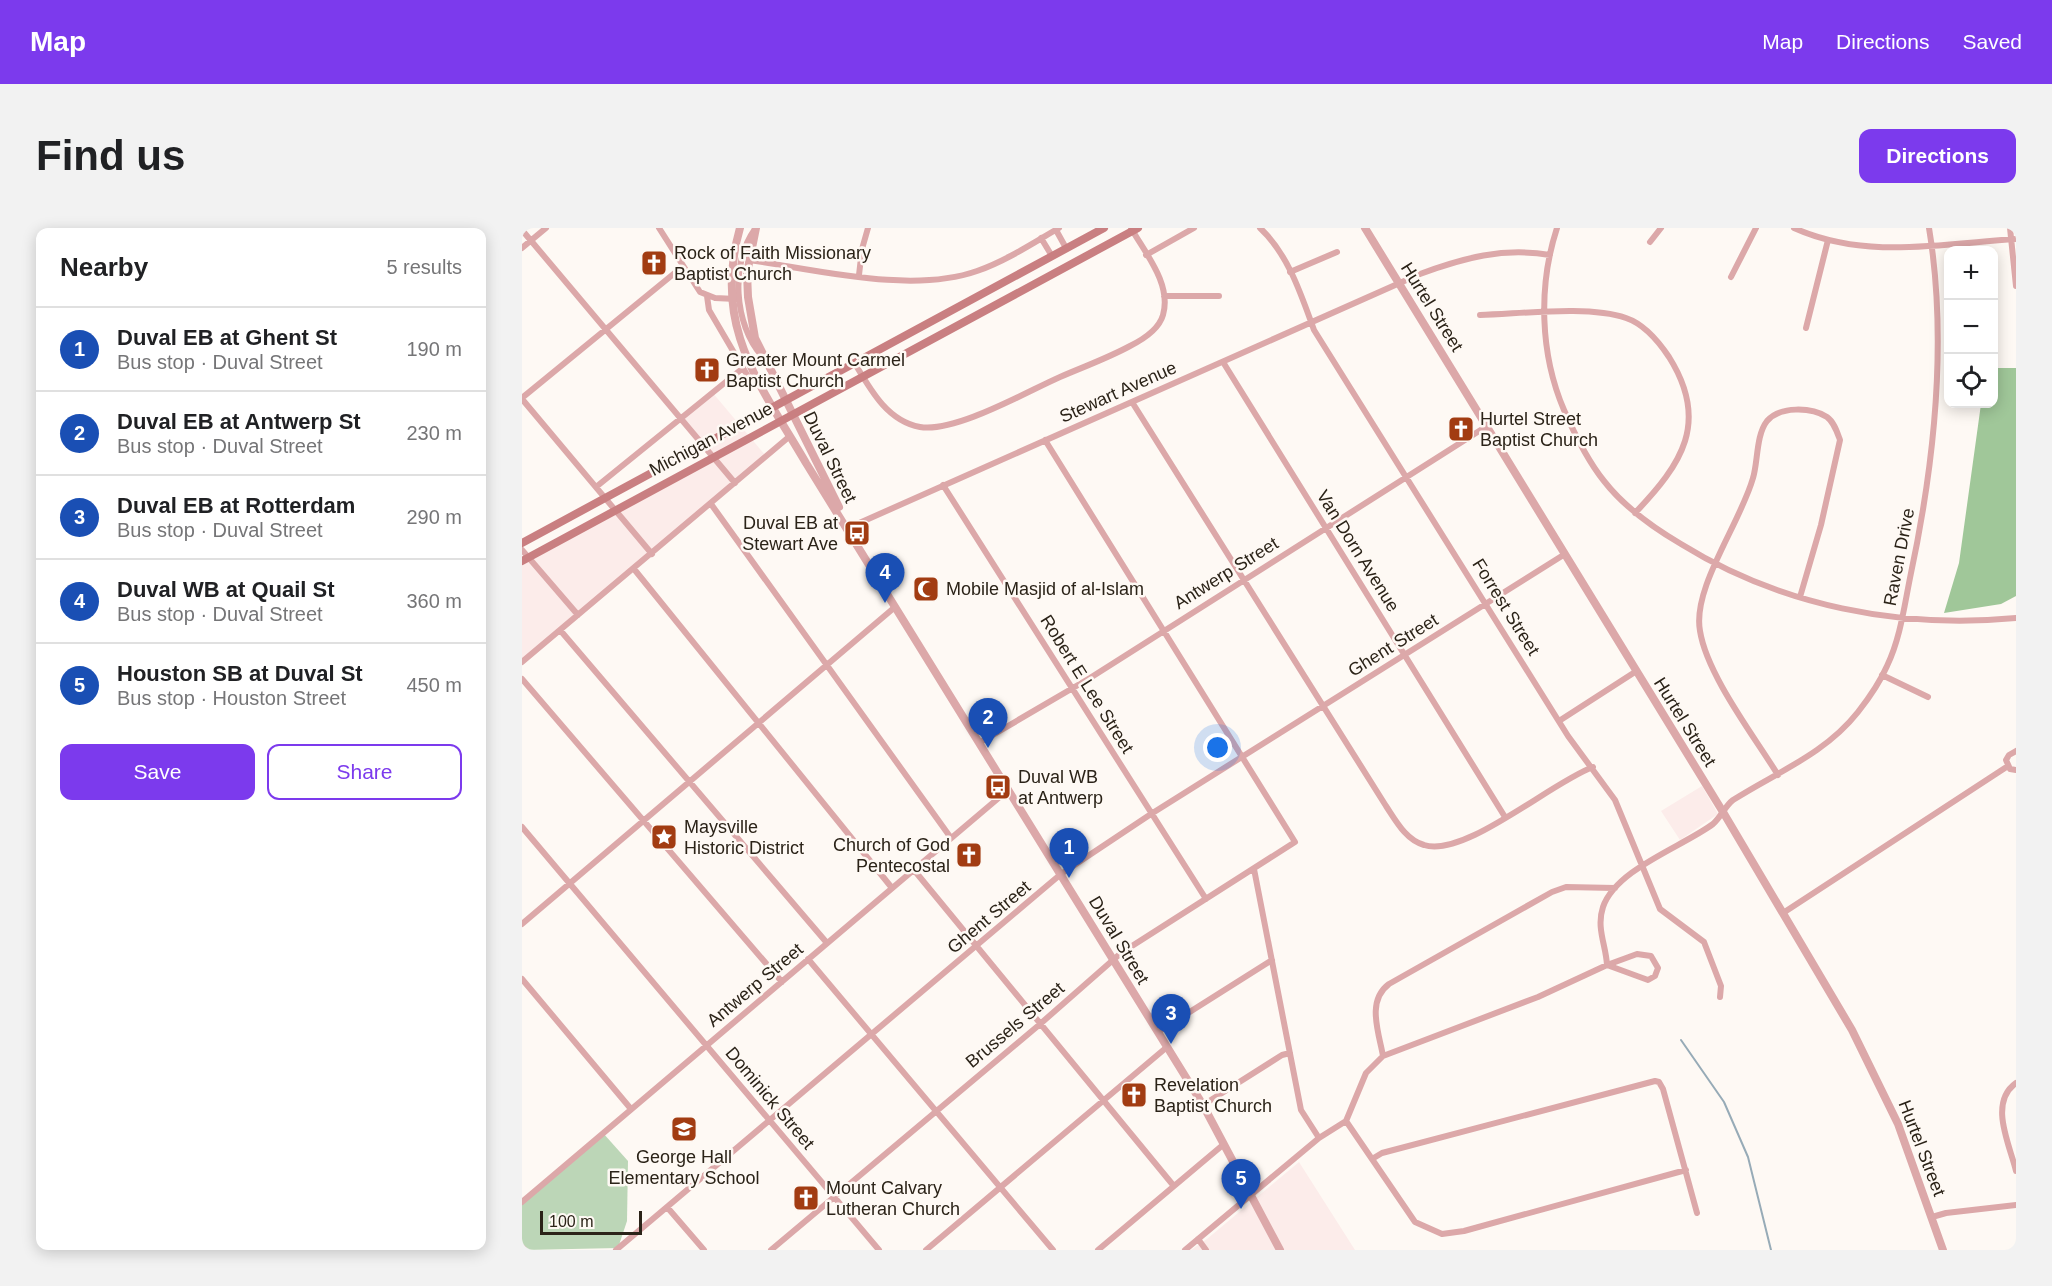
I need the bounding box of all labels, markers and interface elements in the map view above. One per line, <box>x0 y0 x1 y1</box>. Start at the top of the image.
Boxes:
text: Map <box>30 26 86 57</box>
text: Map <box>1762 30 1803 53</box>
text: Directions <box>1836 30 1929 53</box>
text: Saved <box>1962 30 2022 53</box>
button: Directions <box>1859 129 2016 183</box>
text: Find us <box>36 132 185 179</box>
place label: Rock of Faith Missionary Baptist Church <box>674 243 871 284</box>
map controls <box>1944 246 1998 408</box>
button: + <box>1944 246 1998 300</box>
church icon: Rock of Faith Missionary Baptist Church <box>639 248 669 278</box>
text: Nearby <box>60 252 148 282</box>
text: 5 results <box>386 256 462 278</box>
street label: Hurtel Street <box>1397 259 1467 355</box>
button: − <box>1944 300 1998 354</box>
text: Duval EB at Ghent St <box>117 325 337 350</box>
text: 1 <box>74 338 85 360</box>
text: 190 m <box>406 338 462 360</box>
place label: Greater Mount Carmel Baptist Church <box>726 350 905 391</box>
text: Bus stop · Duval Street <box>117 351 323 373</box>
button: locate <box>1944 354 1998 408</box>
church icon: Greater Mount Carmel Baptist Church <box>692 355 722 385</box>
street label: Stewart Avenue <box>1056 357 1180 427</box>
street label: Michigan Avenue <box>646 398 776 480</box>
street label: Duval Street <box>799 408 861 506</box>
text: Duval EB at Antwerp St <box>117 409 361 434</box>
place label: Hurtel Street Baptist Church <box>1480 409 1598 450</box>
church icon: Hurtel Street Baptist Church <box>1446 414 1476 444</box>
text: 2 <box>74 422 85 444</box>
text: 230 m <box>406 422 462 444</box>
text: Bus stop · Duval Street <box>117 435 323 457</box>
street label: Van Dorn Avenue <box>1313 487 1403 615</box>
text: Duval EB at Rotterdam <box>117 493 355 518</box>
text: 3 <box>74 506 85 528</box>
text: 290 m <box>406 506 462 528</box>
street label: Raven Drive <box>1880 506 1918 608</box>
place label: Duval EB at Stewart Ave <box>742 513 838 554</box>
bus stop icon: Duval EB at Stewart Ave <box>842 518 872 548</box>
text: Bus stop · Duval Street <box>117 519 323 541</box>
street label: Antwerp Street <box>1170 533 1282 613</box>
pin: 4 <box>866 554 904 603</box>
street label: Forrest Street <box>1468 555 1544 659</box>
mosque icon: Mobile Masjid of al-Islam <box>911 574 941 604</box>
text: Duval WB at Quail St <box>117 577 335 602</box>
place label: Mobile Masjid of al-Islam <box>946 579 1144 599</box>
text: 4 <box>74 590 85 612</box>
text: 360 m <box>406 590 462 612</box>
text: Bus stop · Duval Street <box>117 603 323 625</box>
street label: Ghent Street <box>1344 609 1442 681</box>
street label: Robert E Lee Street <box>1036 611 1138 757</box>
text: Houston SB at Duval St <box>117 661 363 686</box>
text: 5 <box>74 674 85 696</box>
text: 450 m <box>406 674 462 696</box>
street label: Hurtel Street <box>1650 674 1720 770</box>
text: Bus stop · Houston Street <box>117 687 346 709</box>
pin: 2 <box>968 698 1008 748</box>
your location <box>1203 733 1232 762</box>
button: Save <box>60 744 255 800</box>
button: Share <box>267 744 462 800</box>
place label: Duval WB at Antwerp <box>1018 767 1103 808</box>
bus stop icon: Duval WB at Antwerp <box>983 772 1013 802</box>
place label: Maysville Historic District <box>684 817 804 858</box>
place icon: Maysville Historic District <box>649 822 679 852</box>
pin: 1 <box>1050 828 1088 878</box>
place label: Church of God Pentecostal <box>833 835 950 876</box>
church icon: Church of God Pentecostal <box>954 840 984 870</box>
street label: Ghent Street <box>943 877 1035 957</box>
street label: Duval Street <box>1085 892 1153 988</box>
street label: Antwerp Street <box>703 939 807 1031</box>
street label: Brussels Street <box>962 978 1068 1072</box>
pin: 3 <box>1152 994 1190 1044</box>
street label: Dominick Street <box>722 1043 818 1153</box>
place label: Revelation Baptist Church <box>1154 1075 1272 1116</box>
church icon: Revelation Baptist Church <box>1119 1080 1149 1110</box>
street label: Hurtel Street <box>1895 1097 1949 1199</box>
school or university icon: George Hall Elementary School <box>669 1114 699 1144</box>
place label: George Hall Elementary School <box>608 1147 760 1188</box>
pin: 5 <box>1222 1160 1260 1209</box>
place label: Mount Calvary Lutheran Church <box>826 1178 960 1219</box>
church icon: Mount Calvary Lutheran Church <box>791 1183 821 1213</box>
scale bar <box>540 1208 642 1236</box>
text: 100 m <box>549 1213 593 1230</box>

